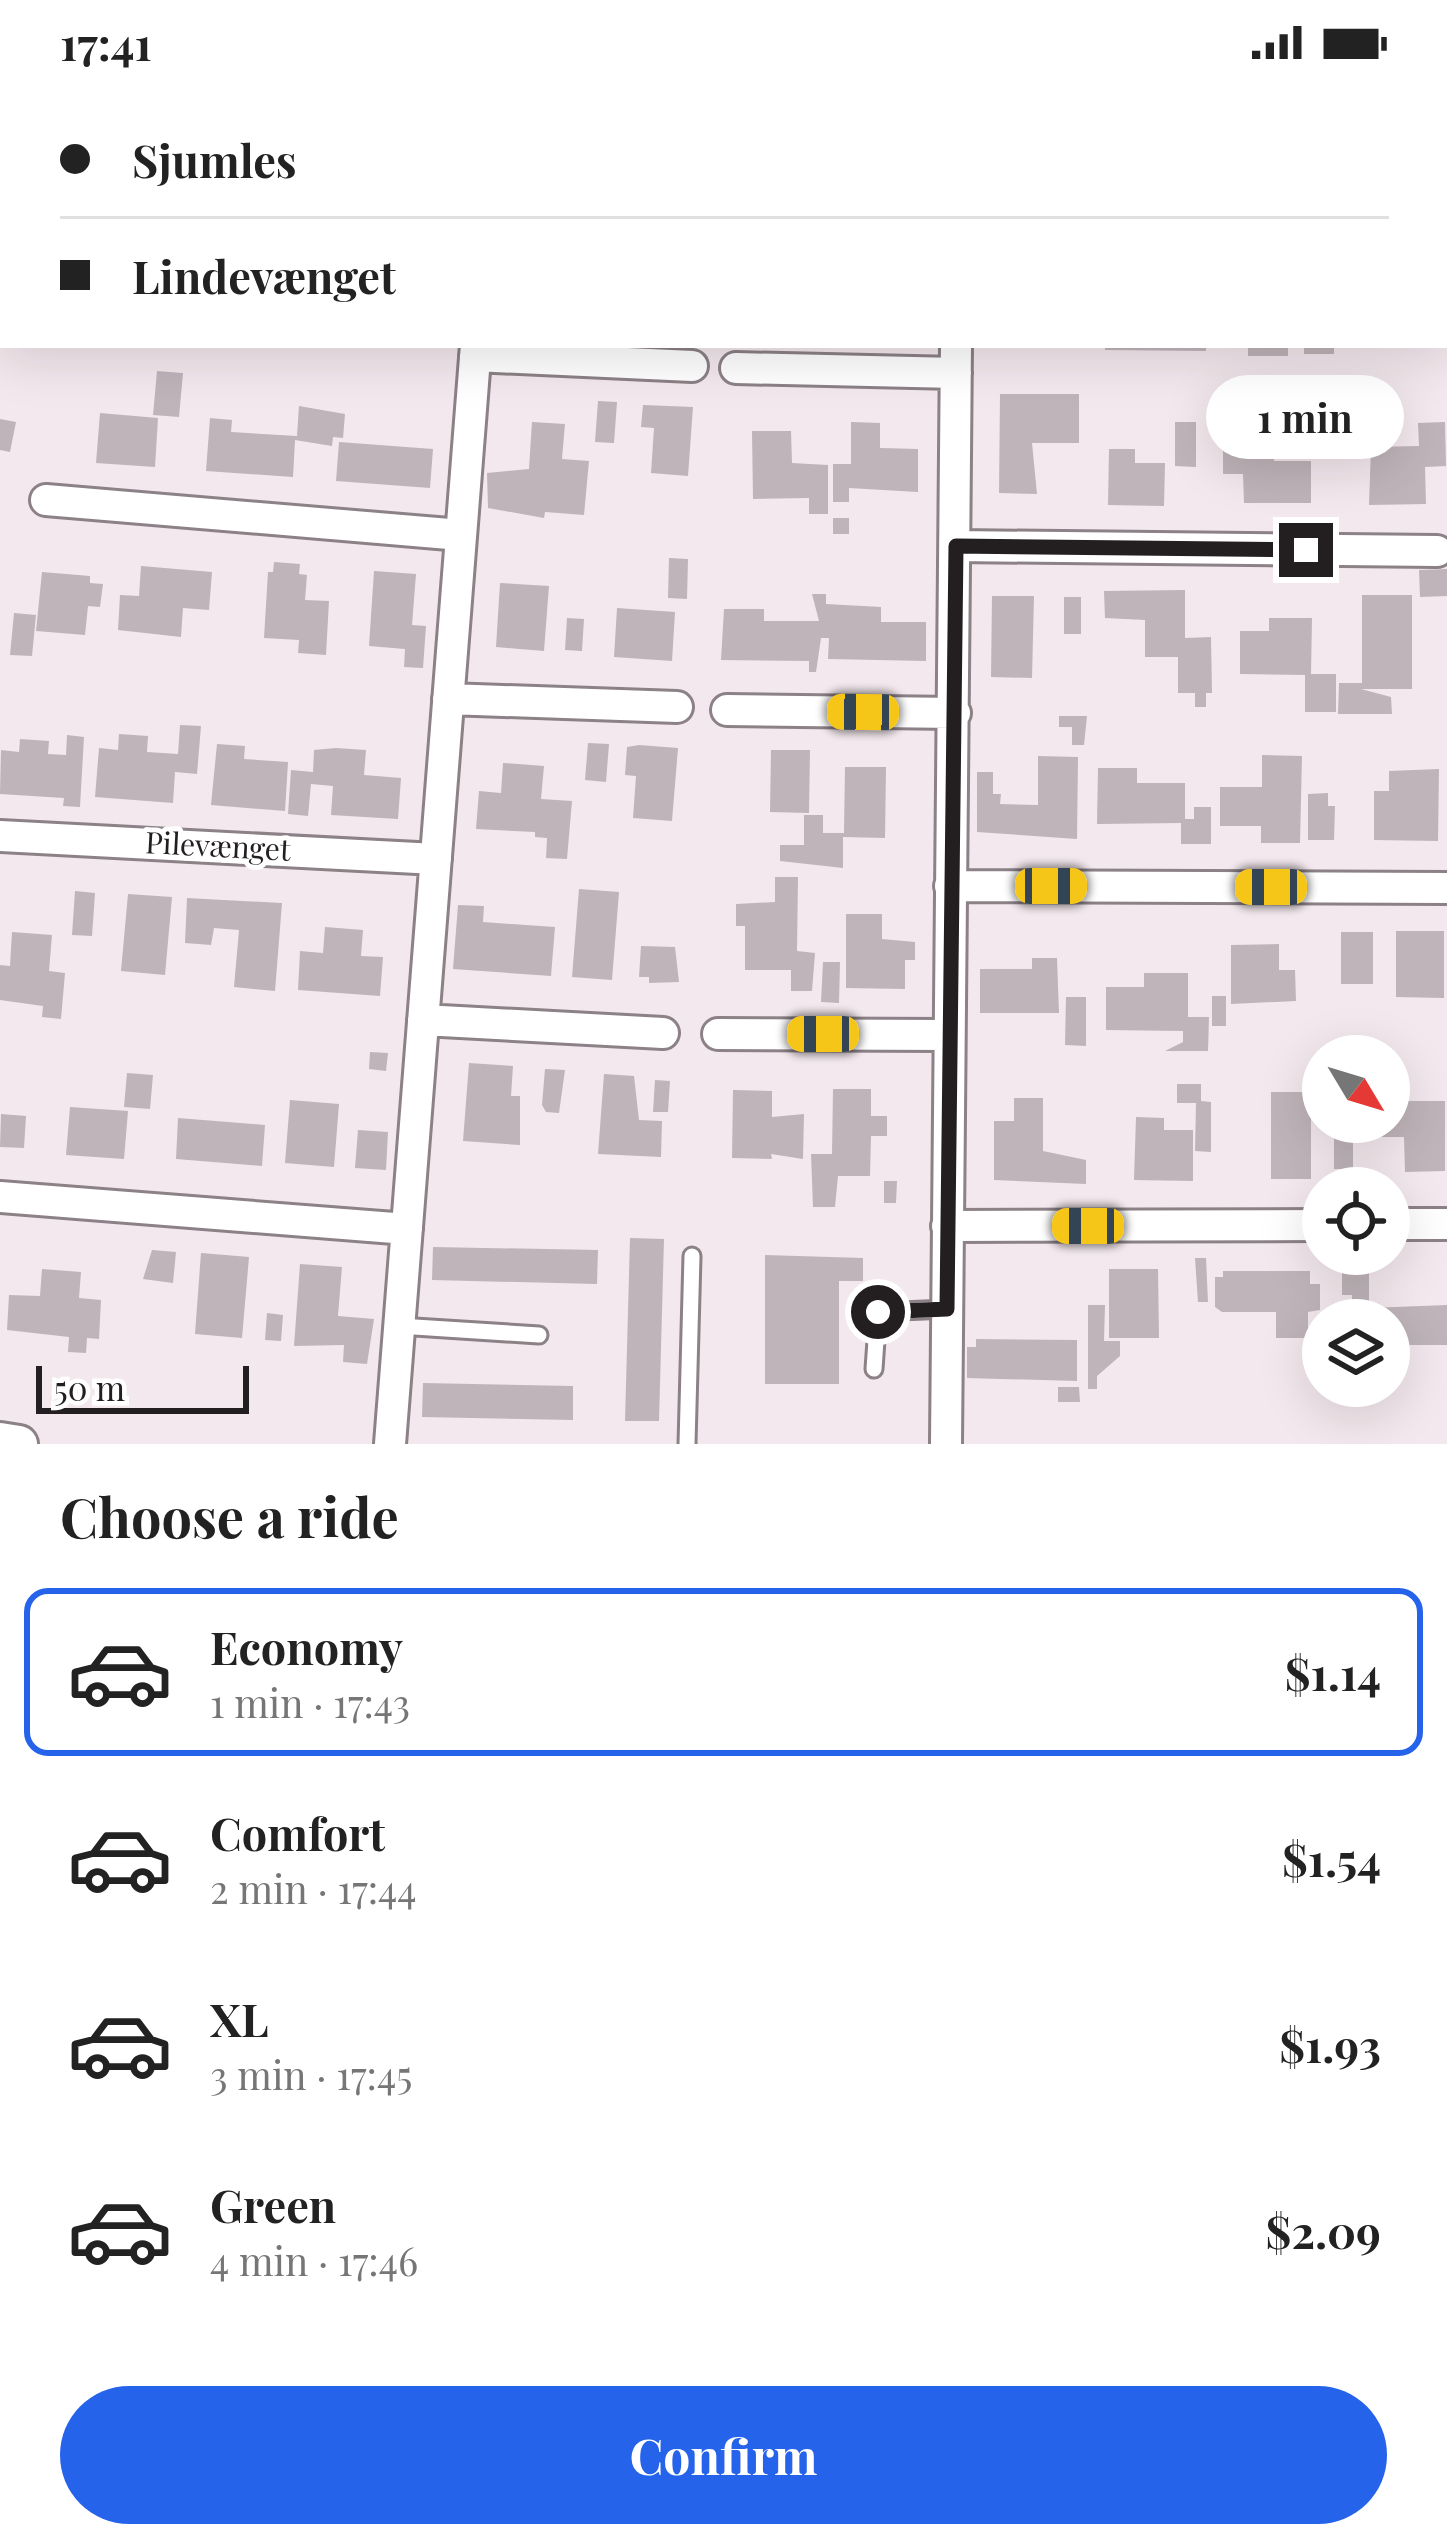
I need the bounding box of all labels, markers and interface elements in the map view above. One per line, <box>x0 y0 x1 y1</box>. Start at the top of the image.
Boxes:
text: 17:41 <box>60 12 152 72</box>
text: Sjumles <box>132 129 297 189</box>
text: Lindevænget <box>132 245 396 305</box>
callout: 1 min <box>1207 376 1405 460</box>
text: 1 min <box>1257 391 1353 443</box>
route end <box>1279 523 1333 577</box>
car <box>827 693 899 731</box>
street label: Pilevænget <box>144 821 292 869</box>
car <box>1015 868 1087 904</box>
car <box>1235 869 1307 905</box>
car <box>787 1016 859 1052</box>
north arrow <box>1302 1035 1410 1143</box>
map controls <box>1302 1035 1410 1407</box>
button: locate <box>1302 1167 1410 1275</box>
car <box>1052 1208 1124 1244</box>
route start <box>851 1285 905 1339</box>
button: layers <box>1302 1299 1410 1407</box>
scale bar <box>36 1360 249 1413</box>
text: 50 m <box>54 1365 125 1409</box>
text: Choose a ride <box>60 1480 399 1552</box>
text: Economy <box>210 1616 403 1676</box>
icon: car <box>66 1618 174 1726</box>
text: $1.14 <box>1285 1642 1381 1702</box>
text: 1 min · 17:43 <box>210 1676 410 1728</box>
text: Comfort <box>210 1802 385 1862</box>
icon: car <box>66 1804 174 1912</box>
text: $1.54 <box>1282 1828 1381 1888</box>
text: 2 min · 17:44 <box>210 1862 417 1914</box>
text: XL <box>210 1988 269 2048</box>
icon: car <box>66 1990 174 2098</box>
text: $1.93 <box>1279 2014 1381 2074</box>
text: 3 min · 17:45 <box>210 2048 412 2100</box>
text: Green <box>210 2174 336 2234</box>
icon: car <box>66 2176 174 2284</box>
text: $2.09 <box>1266 2200 1381 2260</box>
text: 4 min · 17:46 <box>210 2234 418 2286</box>
button: Confirm <box>60 2386 1387 2524</box>

